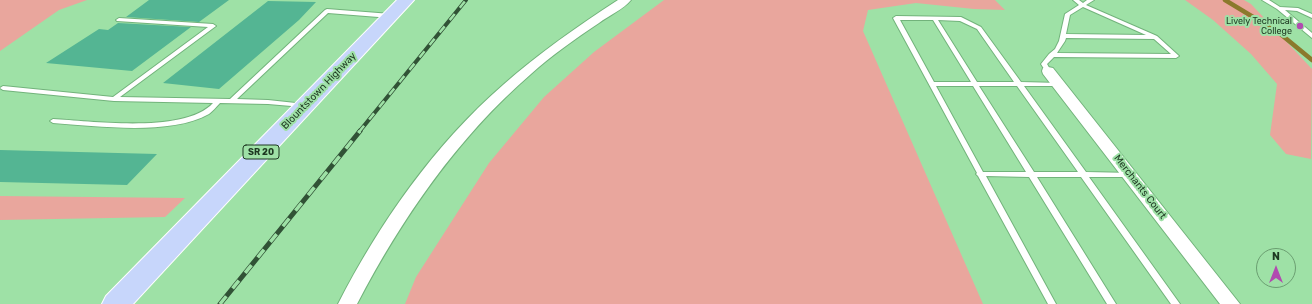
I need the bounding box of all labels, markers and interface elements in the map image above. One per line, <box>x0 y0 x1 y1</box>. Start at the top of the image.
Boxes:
place label: Lively Technical College <box>1226 16 1292 37</box>
marker: Lively Technical College <box>1295 21 1305 31</box>
street label: Blountstown Highway <box>279 50 359 132</box>
road number: SR 20 <box>243 145 279 159</box>
street label: Merchants Court <box>1111 153 1169 221</box>
north arrow <box>1256 248 1296 288</box>
text: N <box>1272 250 1280 263</box>

